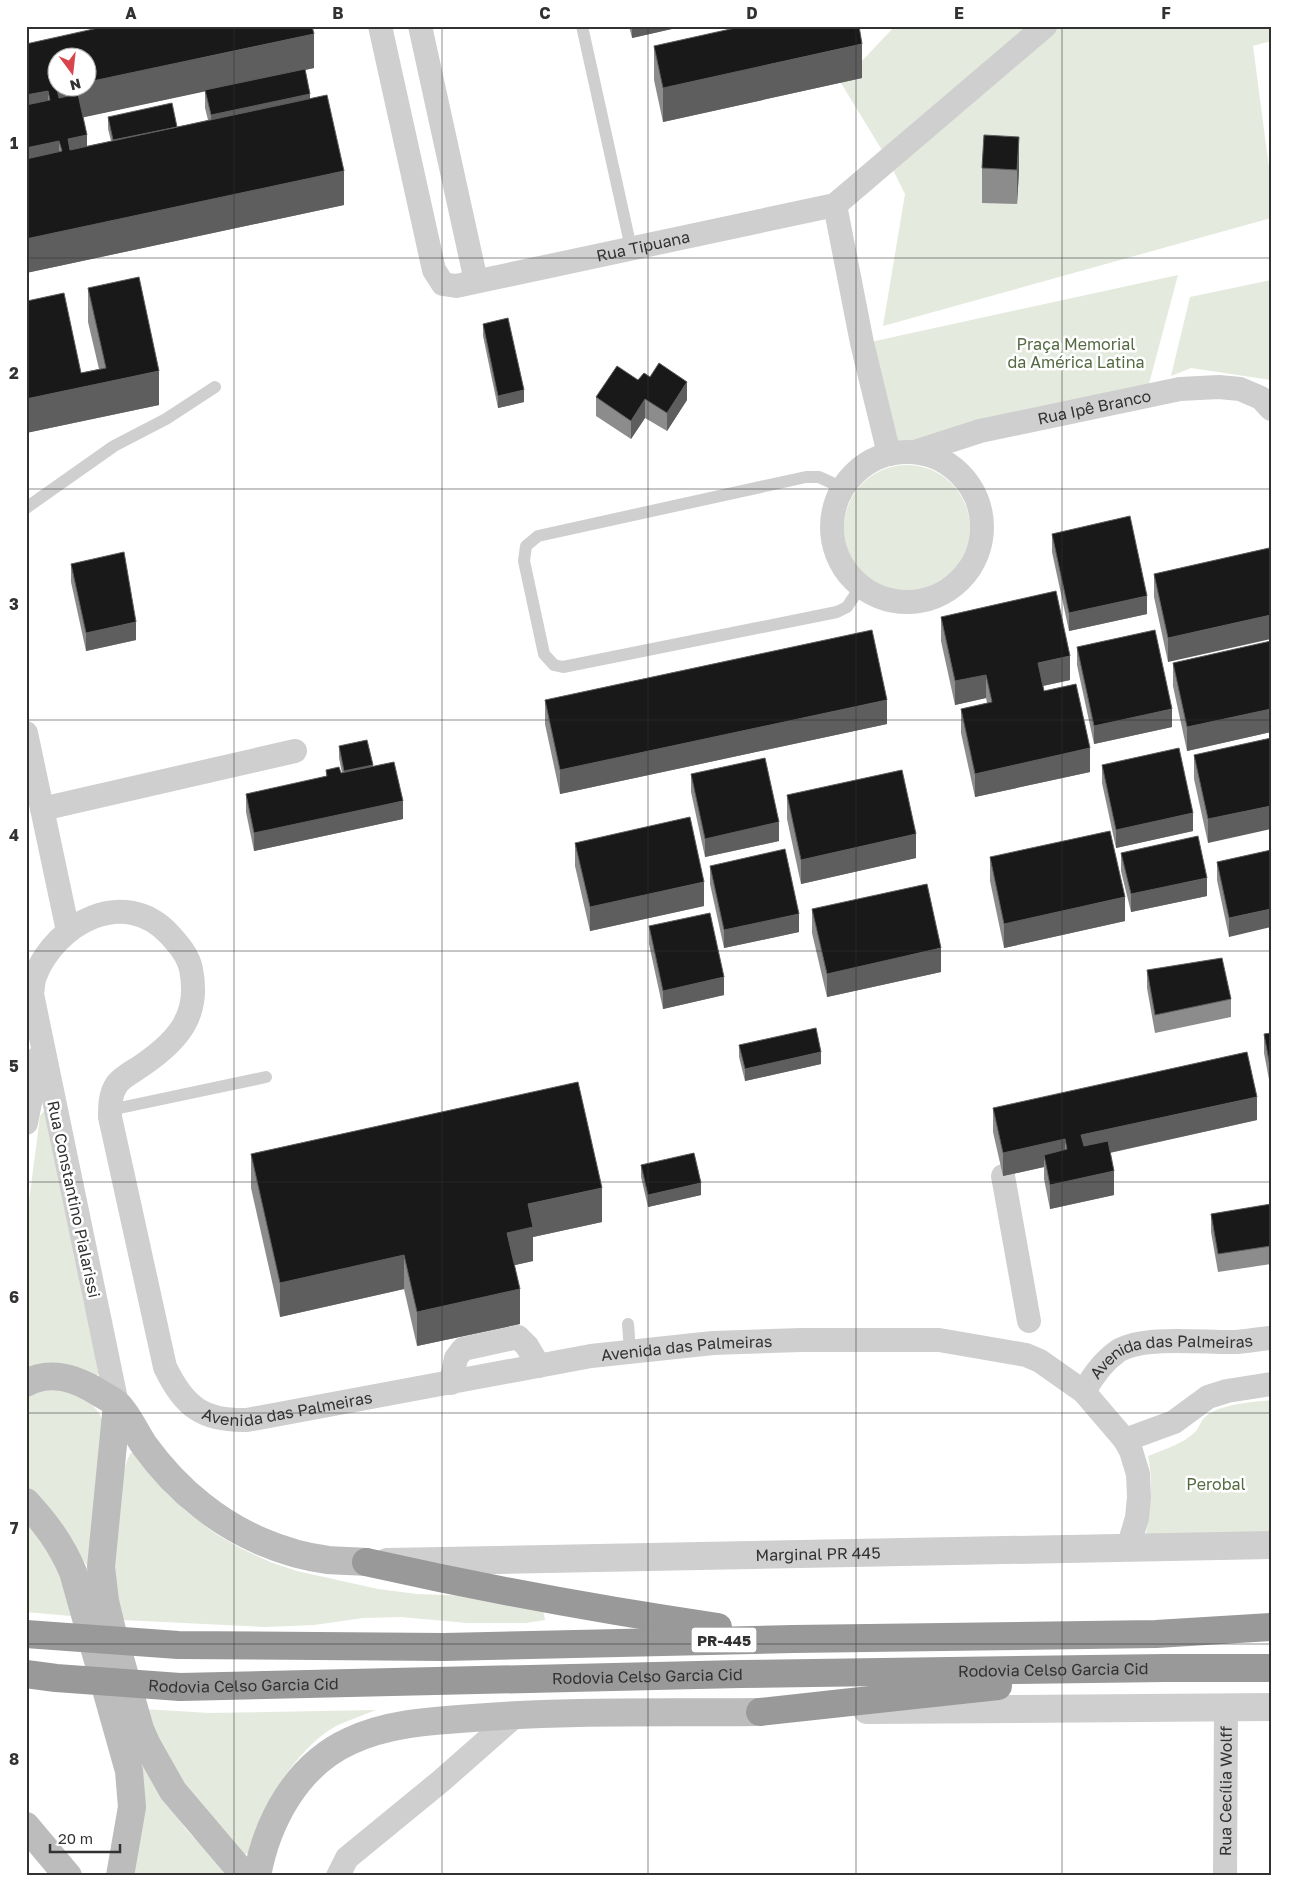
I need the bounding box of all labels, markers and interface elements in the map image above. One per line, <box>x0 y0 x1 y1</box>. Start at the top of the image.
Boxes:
text: A <box>125 3 137 23</box>
text: B <box>332 3 344 23</box>
text: C <box>539 3 551 23</box>
text: D <box>746 3 758 23</box>
text: E <box>954 3 964 23</box>
text: F <box>1161 3 1171 23</box>
north arrow <box>48 48 98 98</box>
text: N <box>68 75 83 95</box>
text: 1 <box>10 133 18 153</box>
street label: Rua Tipuana <box>595 226 692 266</box>
park label: Praça Memorial da América Latina <box>1007 334 1145 372</box>
text: 2 <box>9 363 19 383</box>
street label: Rua Ipê Branco <box>1036 385 1153 429</box>
text: 3 <box>9 594 19 614</box>
text: 4 <box>9 825 19 845</box>
text: 5 <box>9 1056 19 1076</box>
street label: Rua Constantino Pialarissi <box>43 1099 105 1299</box>
text: 6 <box>9 1287 19 1307</box>
street label: Avenida das Palmeiras <box>1085 1330 1254 1383</box>
street label: Avenida das Palmeiras <box>600 1331 773 1365</box>
street label: Avenida das Palmeiras <box>199 1387 374 1430</box>
park label: Perobal <box>1186 1474 1246 1494</box>
text: 7 <box>10 1518 19 1538</box>
street label: Marginal PR 445 <box>755 1543 881 1565</box>
road number: PR-445 <box>692 1628 756 1652</box>
street label: Rodovia Celso Garcia Cid <box>958 1658 1149 1681</box>
street label: Rodovia Celso Garcia Cid <box>552 1664 743 1688</box>
street label: Rodovia Celso Garcia Cid <box>147 1673 339 1697</box>
street label: Rua Cecília Wolff <box>1215 1726 1236 1856</box>
text: 8 <box>9 1749 19 1769</box>
scale bar <box>50 1822 120 1854</box>
text: 20 m <box>58 1829 93 1847</box>

